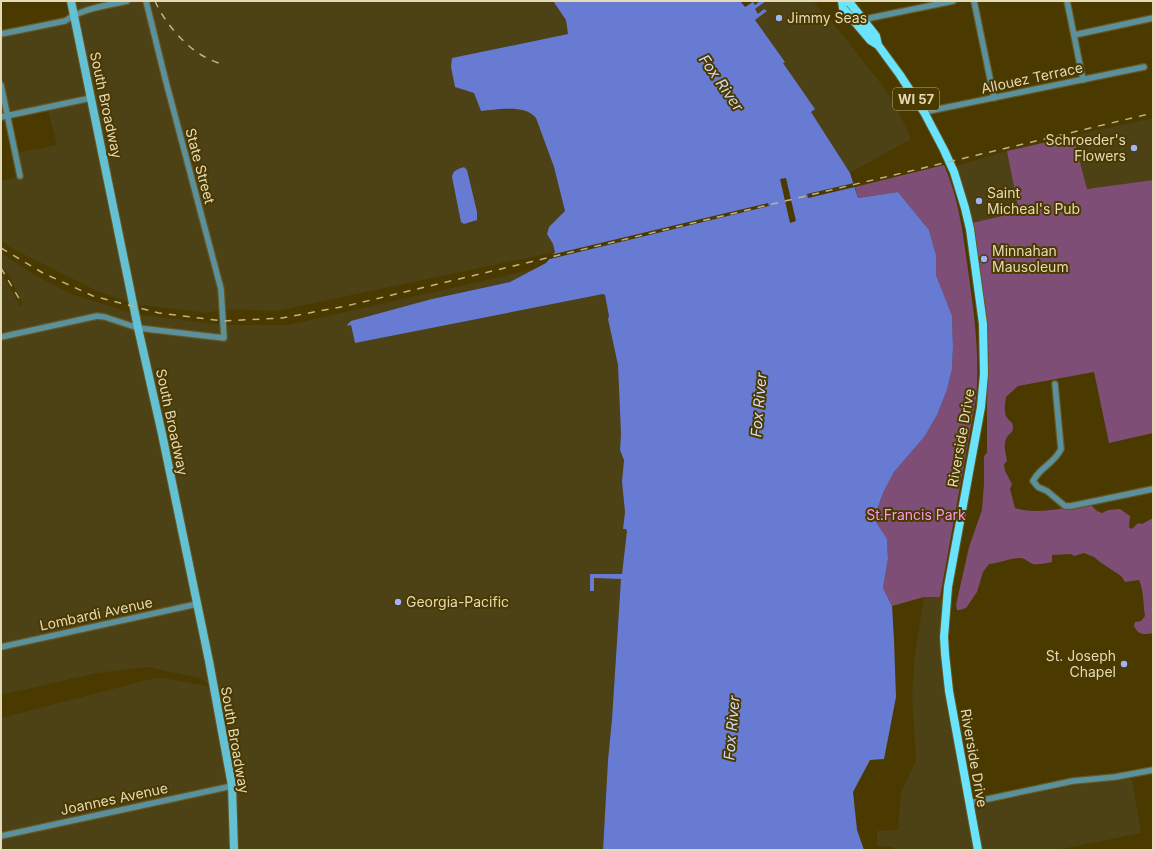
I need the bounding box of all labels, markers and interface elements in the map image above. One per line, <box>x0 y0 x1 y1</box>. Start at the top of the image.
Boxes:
place label: Jimmy Seas <box>787 9 867 26</box>
marker: Jimmy Seas <box>774 13 784 23</box>
street label: South Broadway <box>87 50 126 160</box>
water label: Fox River <box>695 51 748 115</box>
street label: Allouez Terrace <box>979 58 1084 97</box>
road number: WI 57 <box>893 88 939 110</box>
street label: State Street <box>182 126 219 206</box>
place label: Schroeder's Flowers <box>1046 131 1126 164</box>
marker: Schroeder's Flowers <box>1129 143 1139 153</box>
place label: Saint Micheal's Pub <box>987 184 1080 217</box>
marker: Saint Micheal's Pub <box>974 196 984 206</box>
place label: Minnahan Mausoleum <box>992 242 1069 275</box>
marker: Minnahan Mausoleum <box>979 254 989 264</box>
street label: South Broadway <box>153 367 192 477</box>
water label: Fox River <box>746 371 771 438</box>
street label: Riverside Drive <box>943 387 978 488</box>
park label: St.Francis Park <box>866 506 966 523</box>
street label: Lombardi Avenue <box>38 593 154 634</box>
place label: Georgia-Pacific <box>406 593 509 610</box>
marker: Georgia-Pacific <box>393 597 403 607</box>
place label: St. Joseph Chapel <box>1046 647 1116 680</box>
marker: St. Joseph Chapel <box>1119 659 1129 669</box>
street label: South Broadway <box>218 685 253 795</box>
water label: Fox River <box>719 694 744 761</box>
street label: Riverside Drive <box>957 707 992 808</box>
street label: Joannes Avenue <box>59 779 169 818</box>

